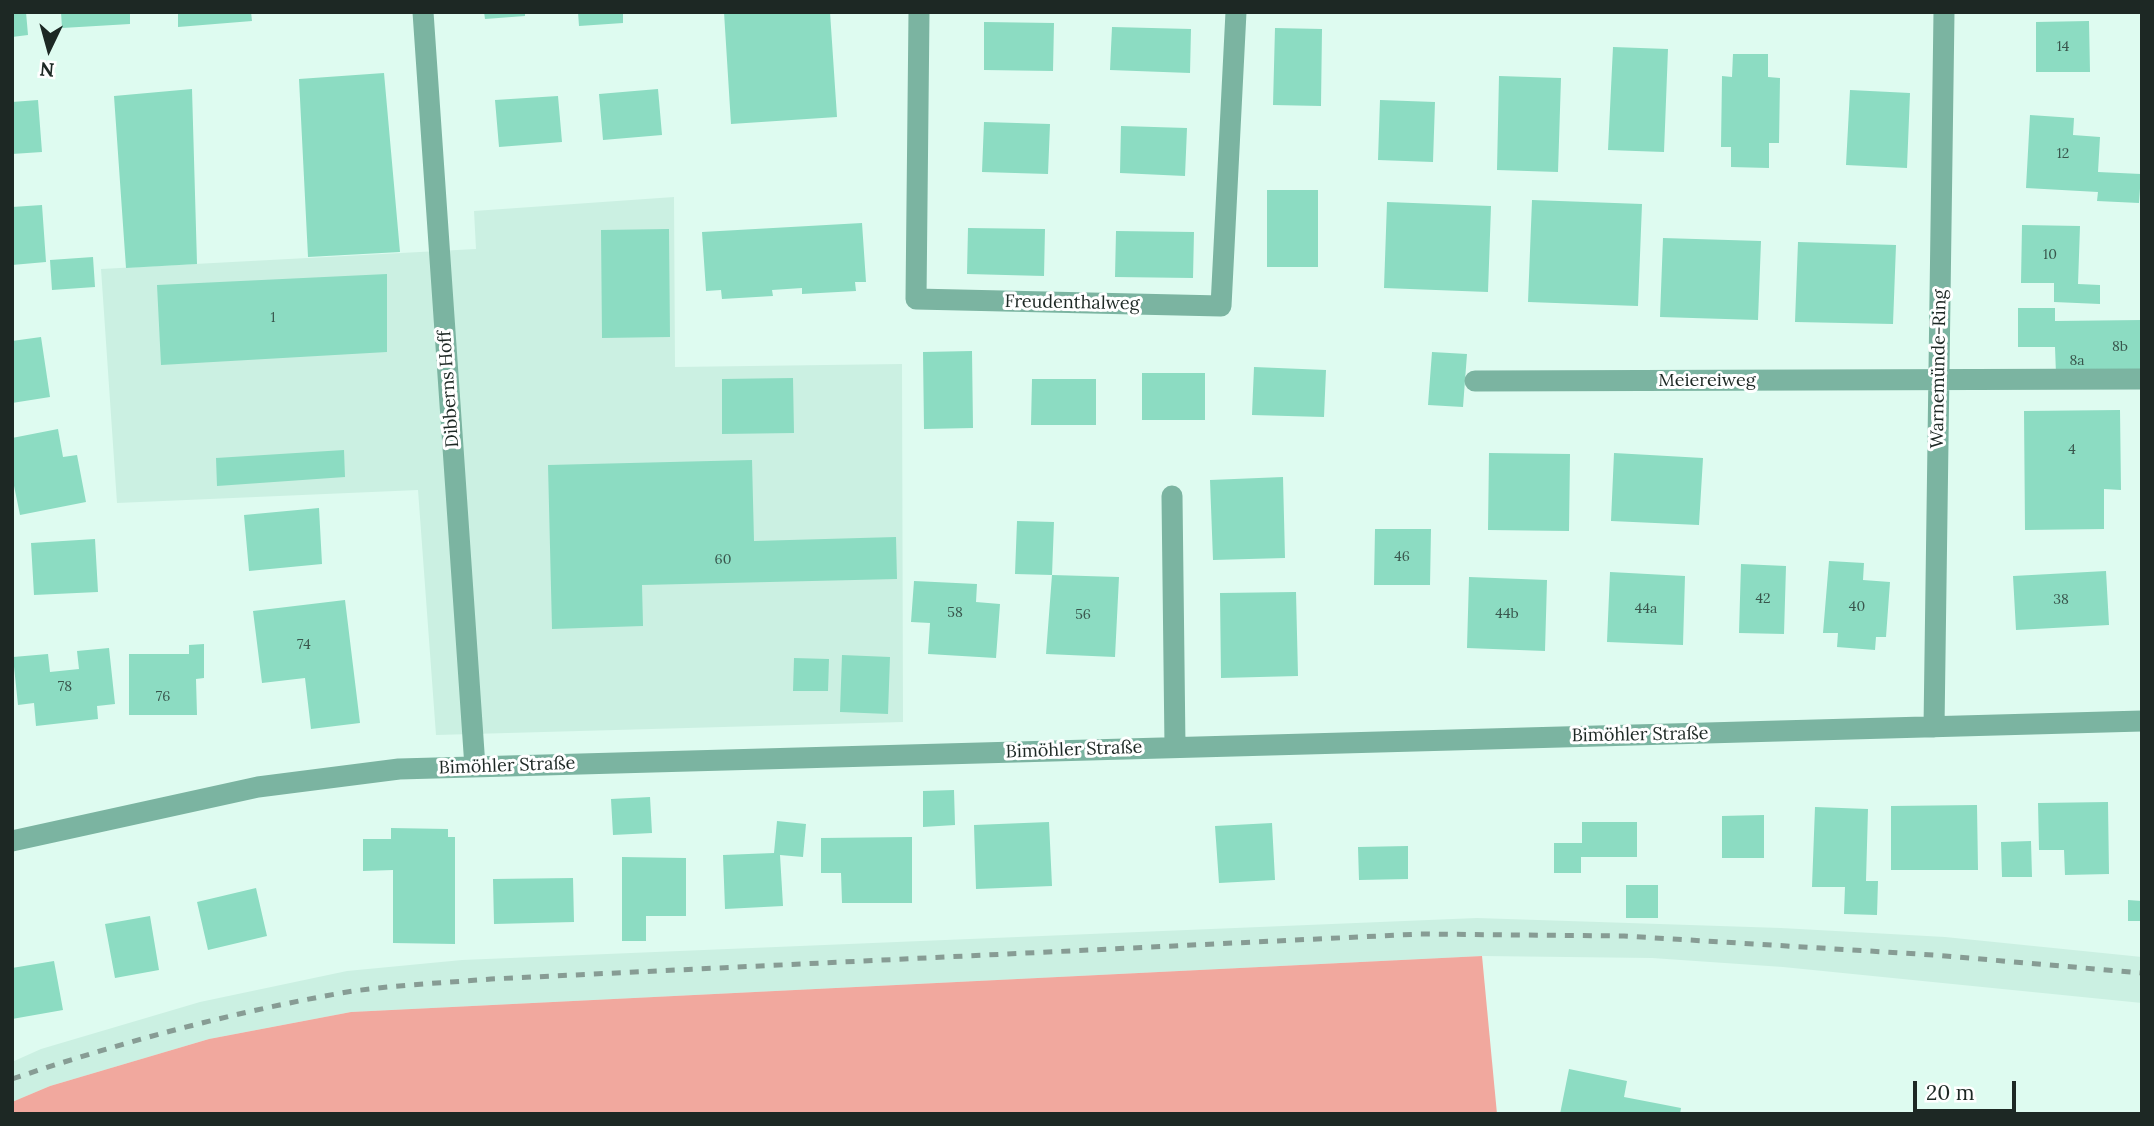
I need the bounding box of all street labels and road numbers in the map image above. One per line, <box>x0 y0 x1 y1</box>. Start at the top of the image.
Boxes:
street label: Warnemünde-Ring <box>1927 289 1951 449</box>
street label: Freudenthalweg <box>1004 291 1140 315</box>
street label: Dibberns Hoff <box>434 330 464 448</box>
street label: Meiereiweg <box>1658 370 1756 392</box>
street label: Bimöhler Straße <box>1571 723 1709 747</box>
street label: Bimöhler Straße <box>1005 737 1143 763</box>
street label: Bimöhler Straße <box>438 753 576 779</box>

